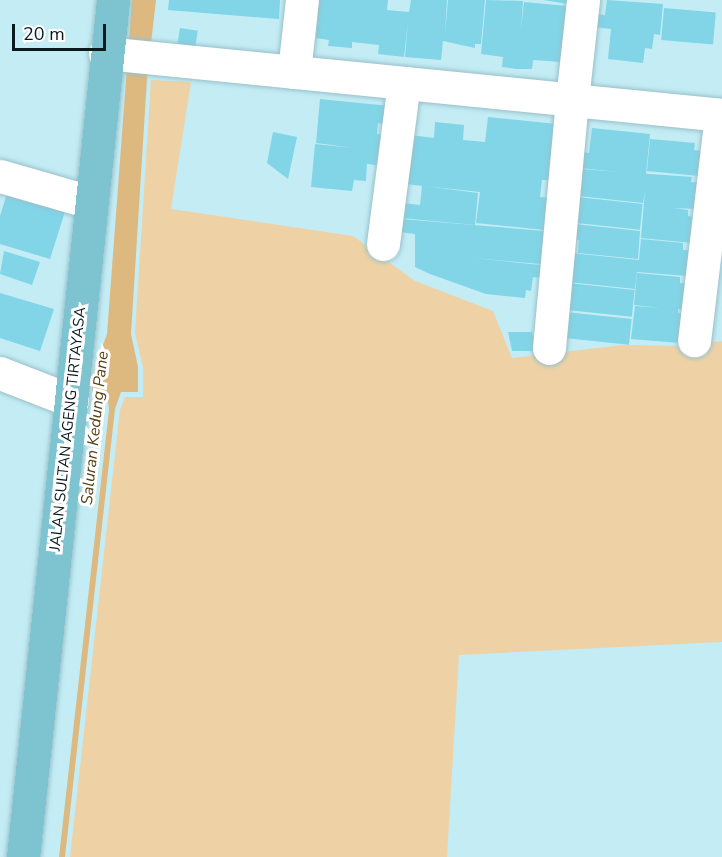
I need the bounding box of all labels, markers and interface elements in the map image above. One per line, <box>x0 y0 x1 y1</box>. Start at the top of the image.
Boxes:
scale bar <box>15 12 110 50</box>
text: 20 m <box>23 22 65 46</box>
street label: JALAN SULTAN AGENG TIRTAYASA <box>46 306 90 552</box>
water label: Saluran Kedung Pane <box>77 350 113 506</box>

